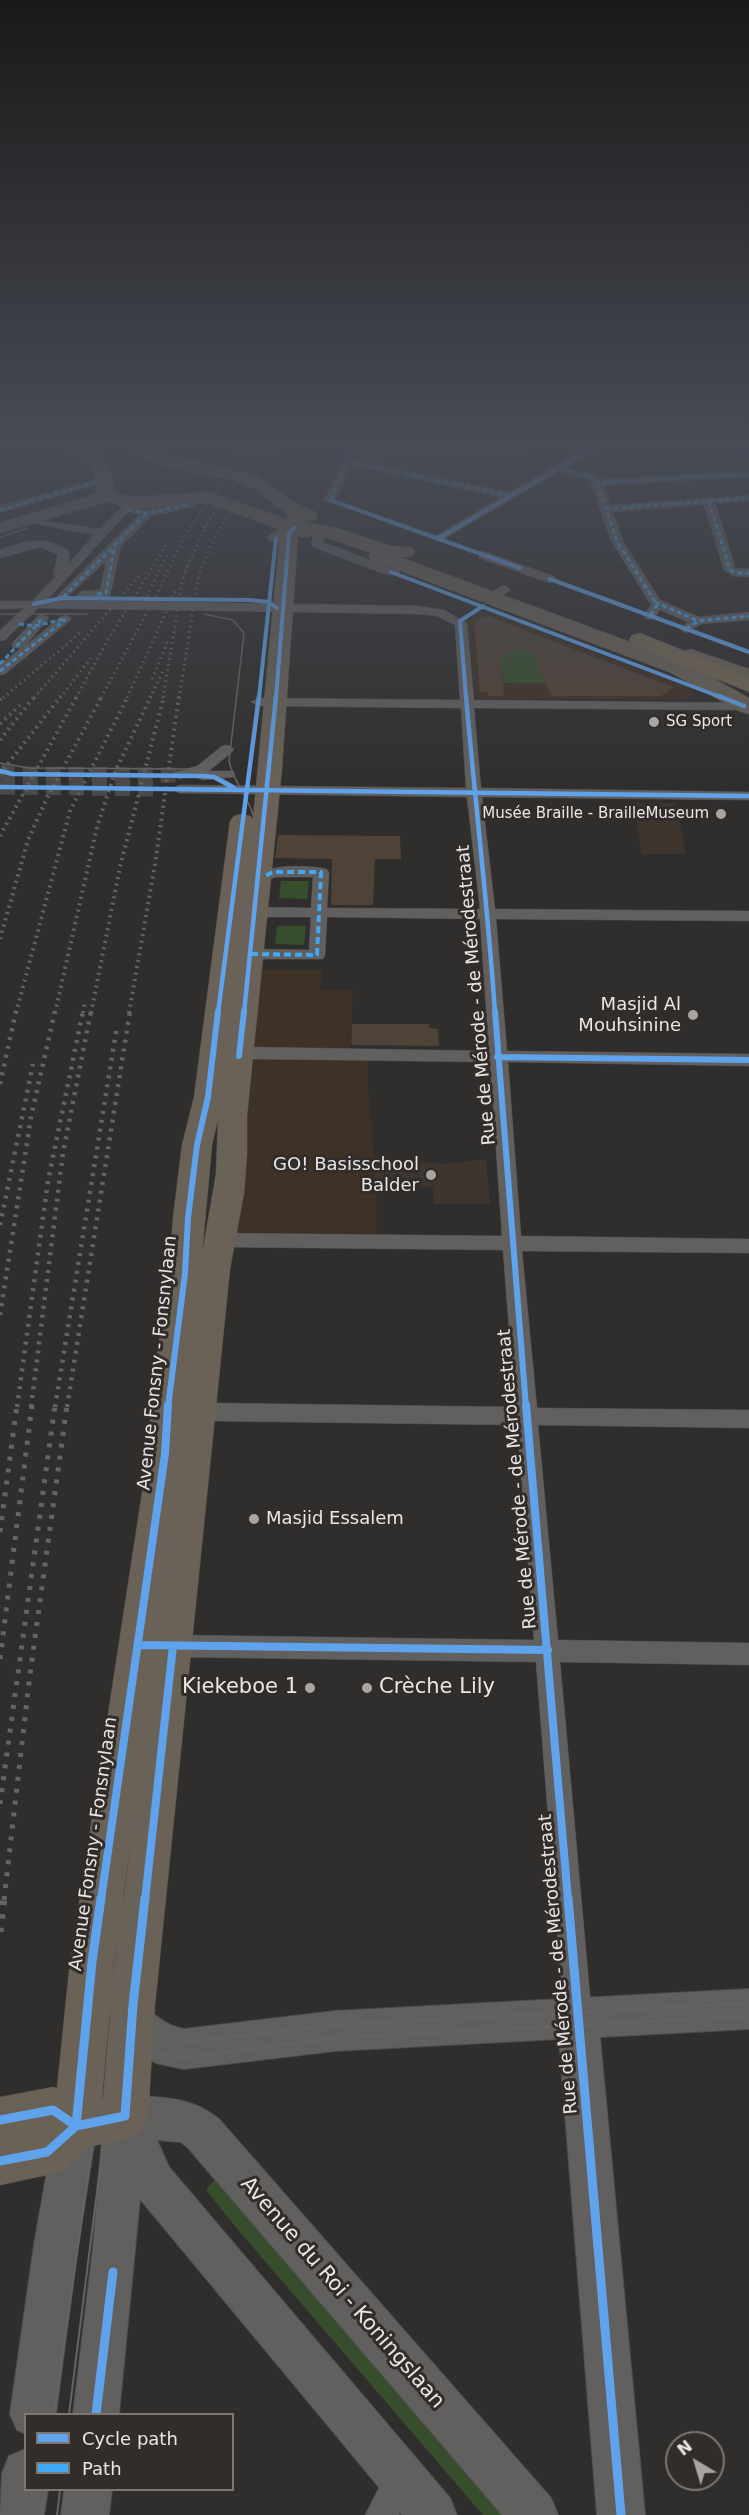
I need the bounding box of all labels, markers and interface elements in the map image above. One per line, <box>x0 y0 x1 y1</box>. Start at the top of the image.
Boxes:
place label: SG Sport <box>666 713 732 731</box>
marker: SG Sport <box>647 715 661 729</box>
place label: Musée Braille - BrailleMuseum <box>482 805 709 823</box>
marker: Musée Braille - BrailleMuseum <box>714 807 728 821</box>
street label: Rue de Mérode - de Mérodestraat <box>453 844 501 1146</box>
place label: Masjid Al Mouhsinine <box>578 994 681 1036</box>
marker: Masjid Al Mouhsinine <box>686 1008 700 1022</box>
place label: GO! Basisschool Balder <box>273 1154 419 1196</box>
marker: GO! Basisschool Balder <box>424 1168 438 1182</box>
street label: Avenue Fonsny - Fonsnylaan <box>134 1234 182 1492</box>
street label: Rue de Mérode - de Mérodestraat <box>494 1328 542 1630</box>
place label: Masjid Essalem <box>266 1508 404 1530</box>
marker: Masjid Essalem <box>247 1512 261 1526</box>
place label: Kiekeboe 1 <box>182 1675 298 1701</box>
place label: Crèche Lily <box>379 1675 495 1701</box>
marker: Kiekeboe 1 <box>303 1681 317 1695</box>
marker: Crèche Lily <box>360 1681 374 1695</box>
street label: Avenue Fonsny - Fonsnylaan <box>65 1716 123 1972</box>
street label: Rue de Mérode - de Mérodestraat <box>535 1813 583 2115</box>
street label: Avenue du Roi - Koningslaan <box>235 2172 449 2414</box>
legend <box>24 2413 234 2491</box>
text: Cycle path <box>82 2428 178 2449</box>
north arrow <box>665 2431 725 2491</box>
text: N <box>674 2436 696 2460</box>
text: Path <box>82 2458 122 2479</box>

